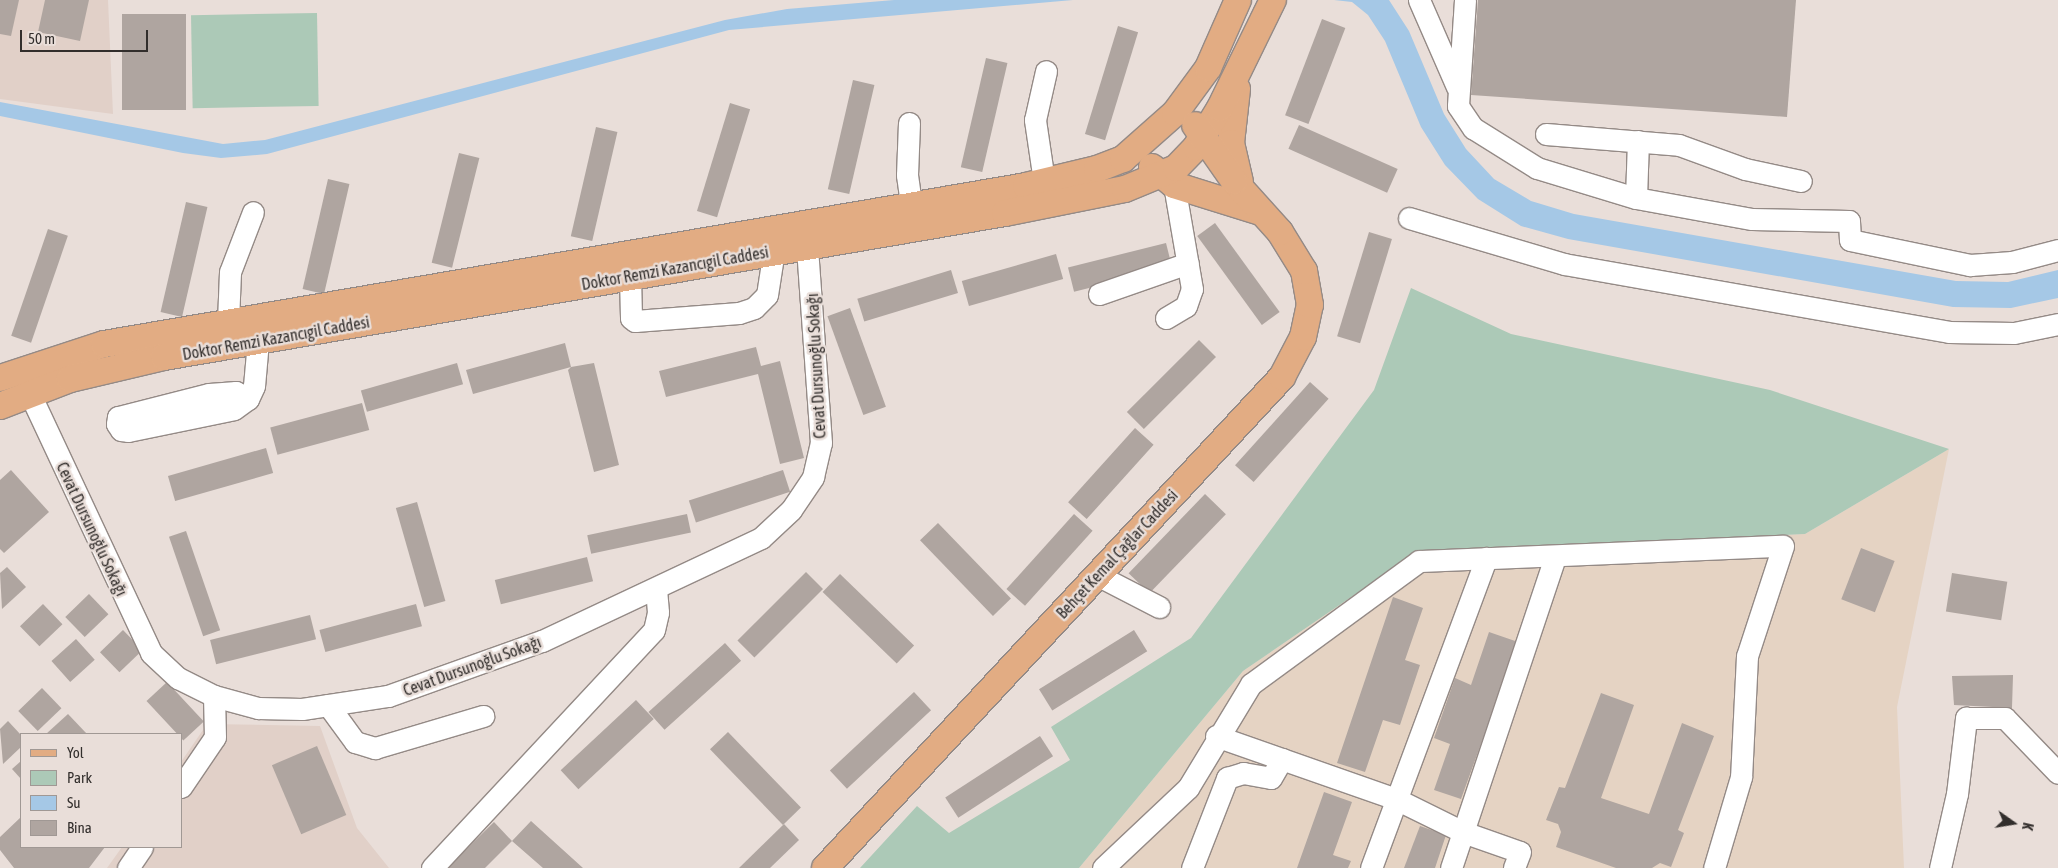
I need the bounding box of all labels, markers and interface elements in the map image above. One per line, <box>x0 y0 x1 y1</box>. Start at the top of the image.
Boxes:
scale bar <box>22 20 150 52</box>
text: 50 m <box>28 30 55 47</box>
street label: Doktor Remzi Kazancıgil Caddesi <box>580 242 770 294</box>
street label: Cevat Dursunoğlu Sokağı <box>803 293 829 439</box>
street label: Doktor Remzi Kazancıgil Caddesi <box>181 312 371 364</box>
street label: Cevat Dursunoğlu Sokağı <box>53 459 131 599</box>
street label: Behçet Kemal Çağlar Caddesi <box>1052 486 1182 622</box>
street label: Cevat Dursunoğlu Sokağı <box>400 632 544 700</box>
legend <box>20 733 182 848</box>
text: Yol <box>67 744 84 761</box>
text: Park <box>67 769 92 786</box>
text: Su <box>67 794 81 811</box>
north arrow <box>1988 798 2038 848</box>
text: Bina <box>67 819 92 836</box>
text: K <box>2019 821 2036 832</box>

